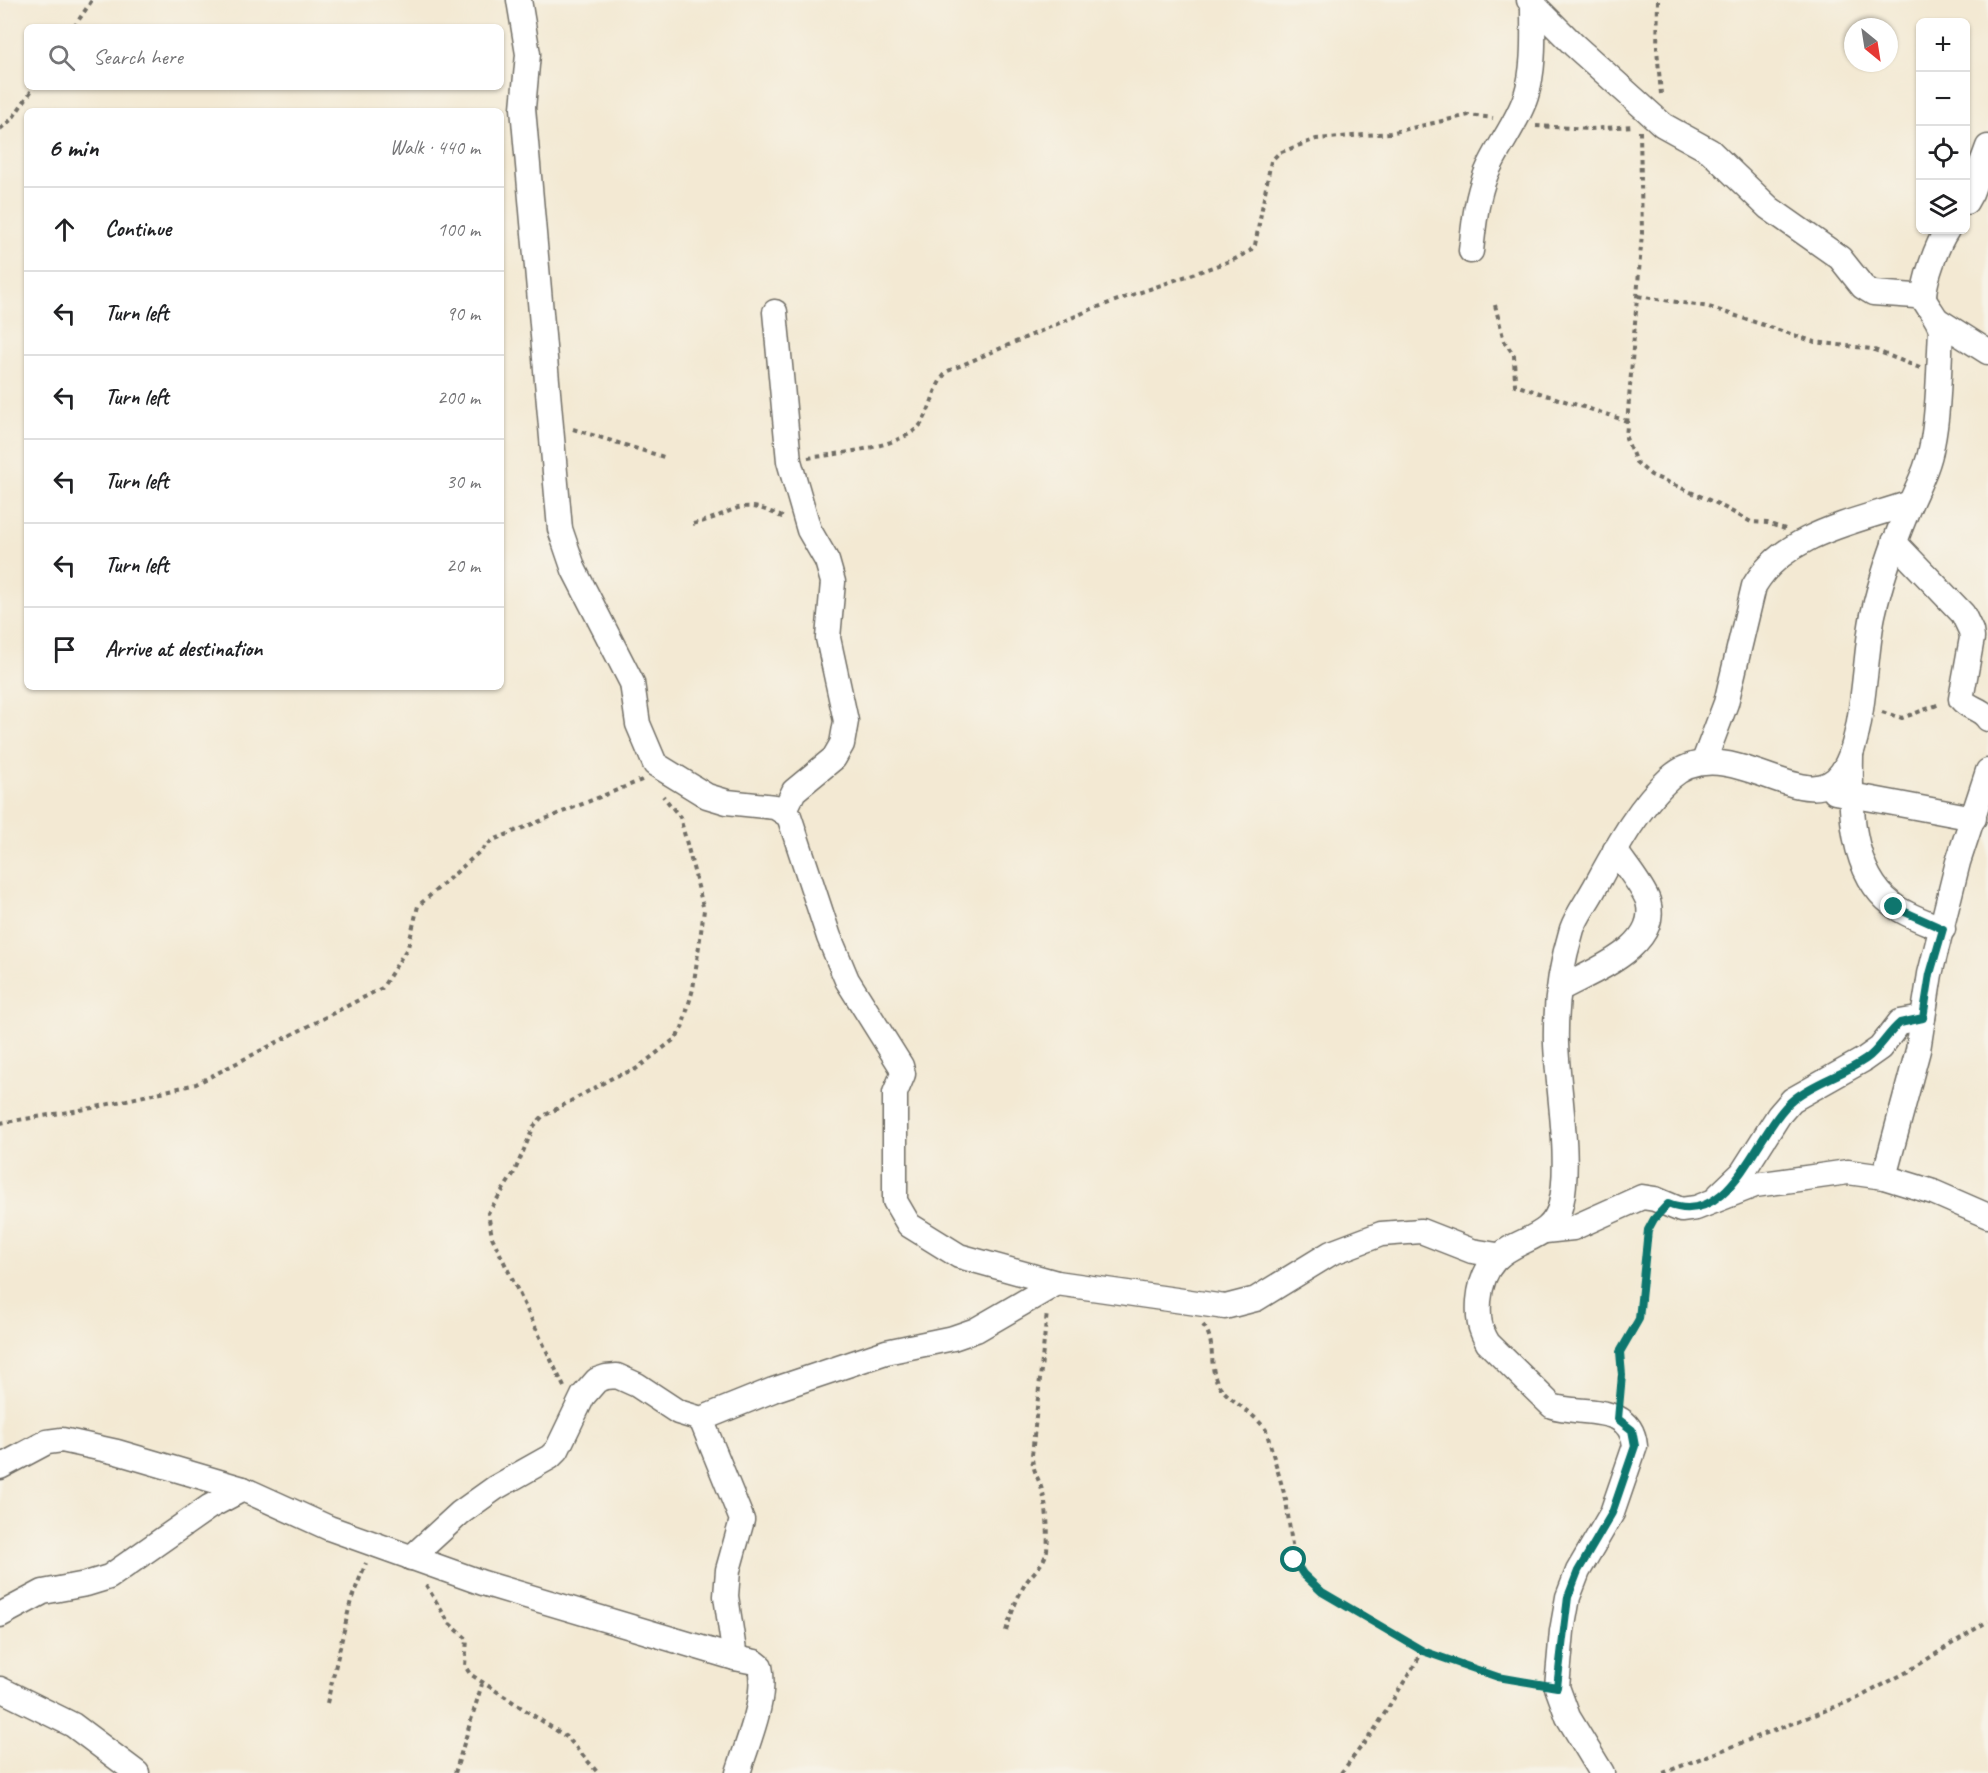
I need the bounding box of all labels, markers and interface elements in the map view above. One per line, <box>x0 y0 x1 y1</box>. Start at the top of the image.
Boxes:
north arrow <box>1844 18 1898 72</box>
map controls <box>1916 18 1970 234</box>
button: + <box>1916 18 1970 72</box>
search box <box>24 24 504 90</box>
icon: search <box>45 41 78 74</box>
text: Search here <box>93 43 183 71</box>
button: − <box>1916 72 1970 126</box>
button: locate <box>1916 126 1970 180</box>
text: 6 min <box>48 131 98 164</box>
text: Walk · 440 m <box>390 135 480 160</box>
button: layers <box>1916 180 1970 234</box>
icon: ahead <box>48 213 81 246</box>
text: Continue <box>105 215 171 243</box>
text: 100 m <box>437 217 480 242</box>
icon: left <box>48 297 81 330</box>
text: Turn left <box>105 299 169 327</box>
text: 90 m <box>446 301 480 326</box>
icon: left <box>48 381 81 414</box>
text: Turn left <box>105 383 169 411</box>
text: 200 m <box>437 385 480 410</box>
icon: left <box>48 465 81 498</box>
text: Turn left <box>105 467 169 495</box>
text: 30 m <box>446 469 480 494</box>
icon: left <box>48 549 81 582</box>
text: Turn left <box>105 551 169 579</box>
text: 20 m <box>446 553 480 578</box>
icon: arrive <box>48 633 81 666</box>
text: Arrive at destination <box>105 635 262 663</box>
route end <box>1880 893 1906 919</box>
route start <box>1280 1546 1306 1572</box>

